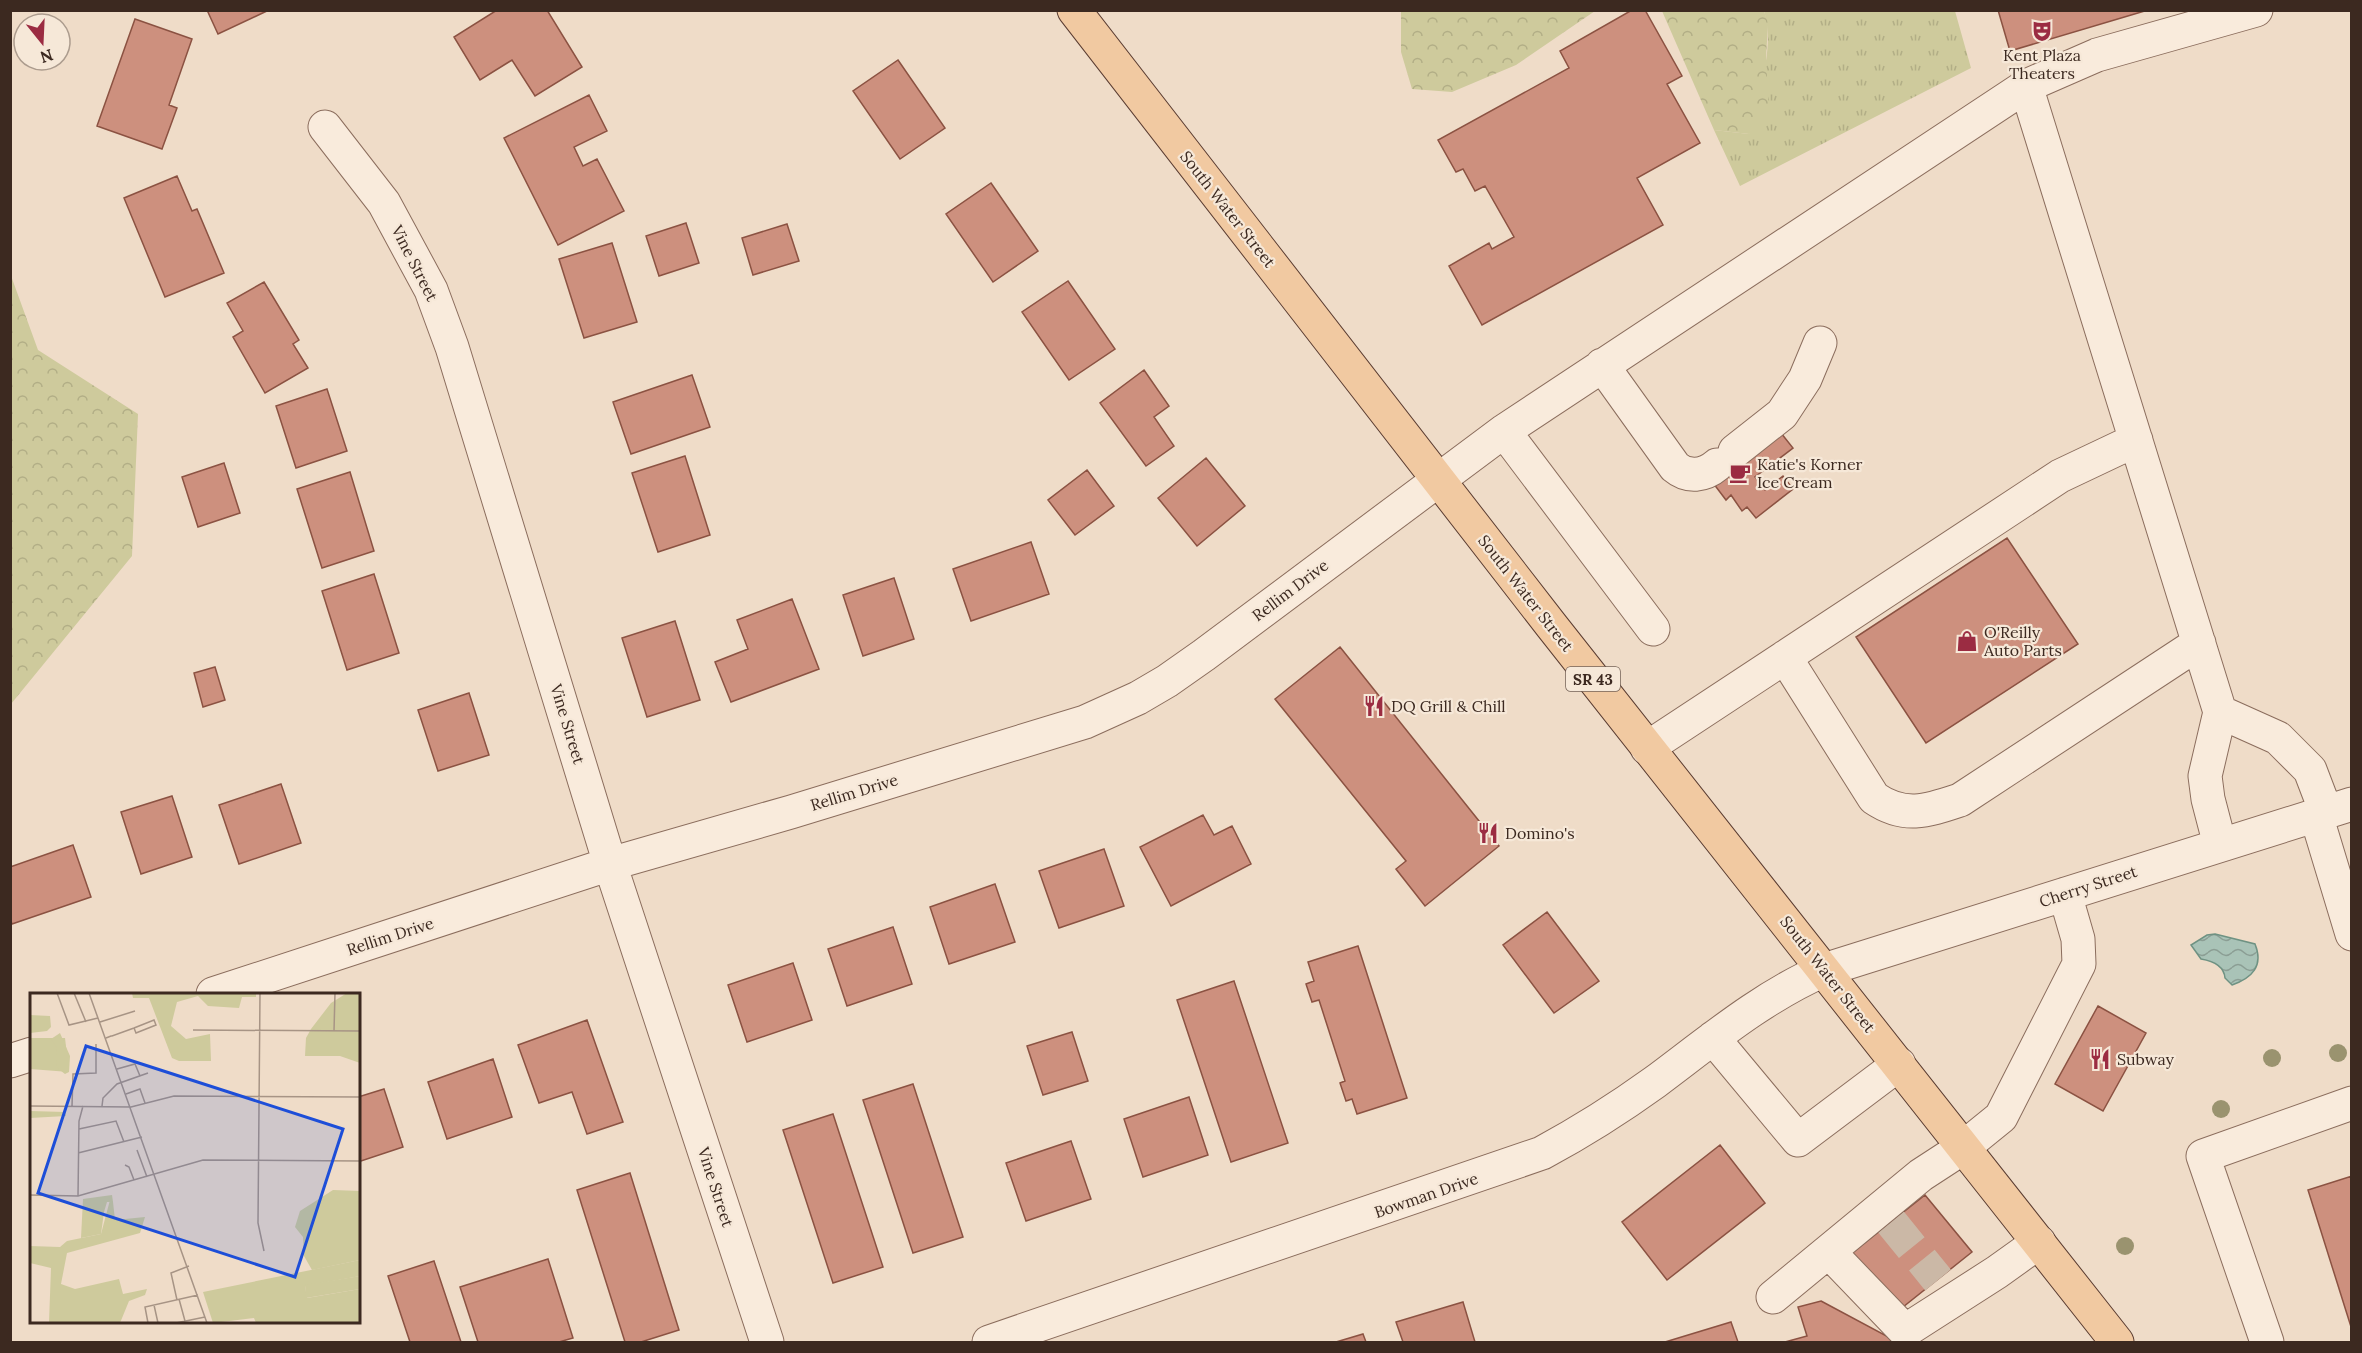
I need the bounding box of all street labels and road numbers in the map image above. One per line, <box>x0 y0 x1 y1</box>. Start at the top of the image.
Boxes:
street label: South Water Street <box>1176 147 1280 272</box>
street label: Vine Street <box>387 221 443 305</box>
street label: South Water Street <box>1474 531 1578 656</box>
street label: Rellim Drive <box>1248 555 1332 625</box>
road number: SR 43 <box>1566 667 1620 691</box>
street label: Vine Street <box>546 681 590 767</box>
street label: Rellim Drive <box>808 769 900 815</box>
street label: Cherry Street <box>2037 861 2140 911</box>
street label: Rellim Drive <box>344 912 436 959</box>
street label: South Water Street <box>1776 912 1880 1037</box>
street label: Vine Street <box>693 1144 739 1230</box>
street label: Bowman Drive <box>1371 1168 1481 1222</box>

